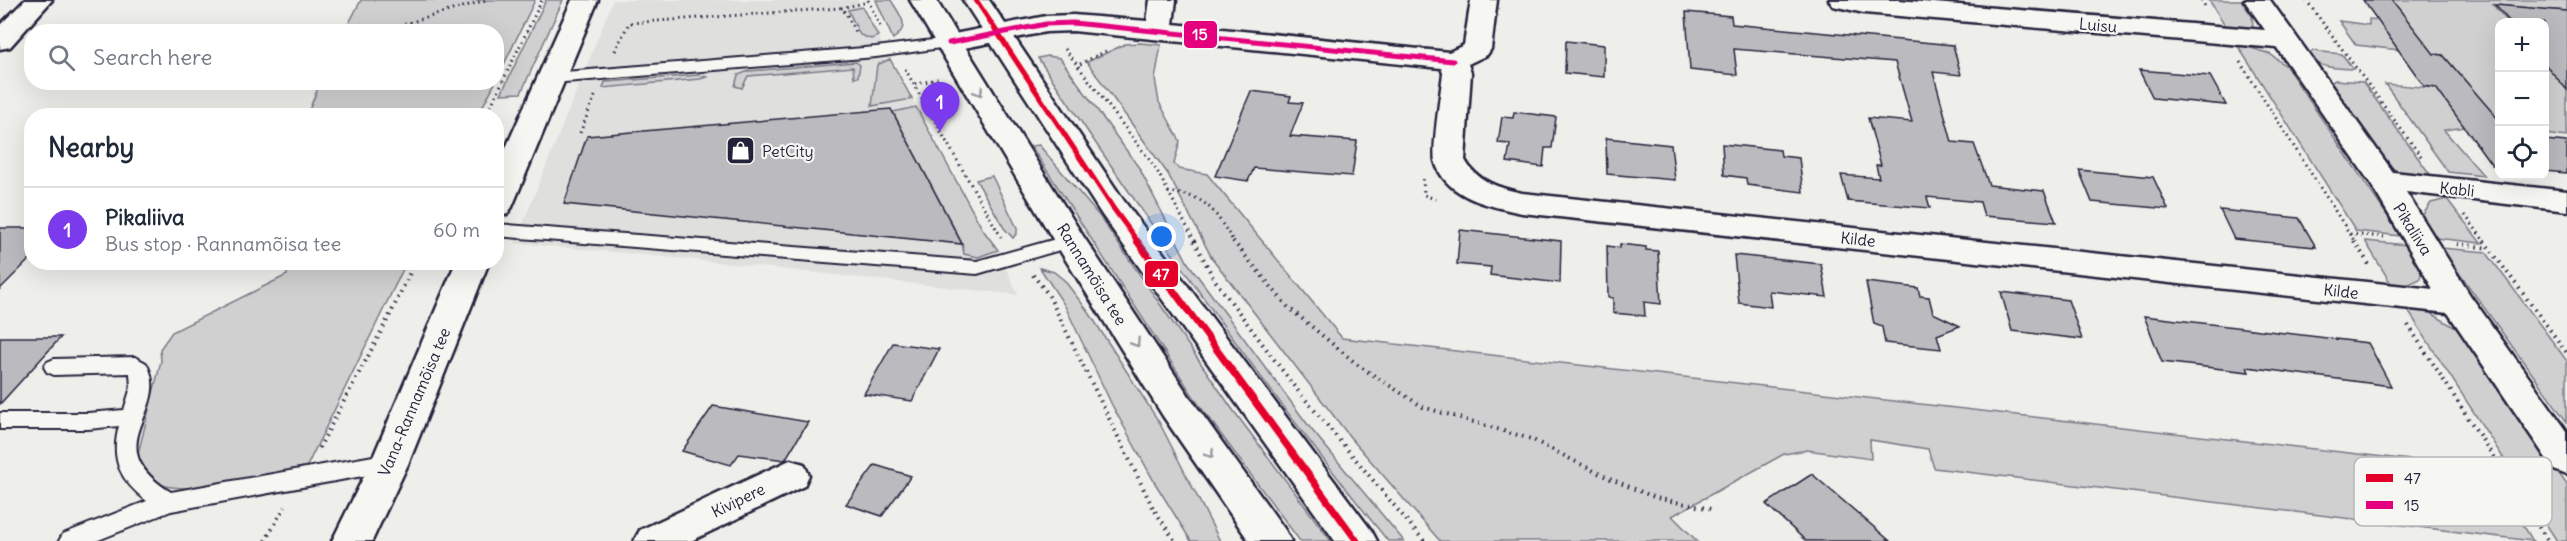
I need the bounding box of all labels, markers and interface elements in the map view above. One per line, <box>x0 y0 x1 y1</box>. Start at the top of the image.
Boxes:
street label: Luisu <box>2078 13 2118 37</box>
map controls <box>2495 18 2549 180</box>
button: + <box>2495 18 2549 72</box>
line badge: 15 <box>1183 20 1218 49</box>
search box <box>24 24 504 90</box>
text: 15 <box>1192 24 1208 44</box>
icon: search <box>45 41 78 74</box>
text: Search here <box>93 43 212 71</box>
button: − <box>2495 72 2549 126</box>
pin: 1 <box>920 82 960 132</box>
one-way arrow <box>972 86 983 97</box>
button: locate <box>2495 126 2549 180</box>
text: Nearby <box>48 131 134 164</box>
shop icon: PetCity <box>725 135 757 167</box>
place label: PetCity <box>762 141 814 161</box>
street label: Kabli <box>2439 177 2475 201</box>
street label: Pikaliiva <box>2389 199 2437 259</box>
text: Pikaliiva <box>105 203 185 231</box>
text: 1 <box>64 217 71 242</box>
text: 60 m <box>433 217 480 242</box>
street label: Rannamõisa tee <box>1053 219 1131 329</box>
your location <box>1147 222 1176 251</box>
street label: Kilde <box>1840 227 1876 251</box>
text: Bus stop · Rannamõisa tee <box>105 231 341 256</box>
line badge: 47 <box>1144 260 1179 288</box>
text: 47 <box>1153 264 1170 284</box>
street label: Kilde <box>2323 279 2359 303</box>
street label: Vana-Rannamõisa tee <box>374 325 454 479</box>
one-way arrow <box>1128 337 1140 347</box>
one-way arrow <box>1203 447 1214 458</box>
legend <box>2354 457 2552 526</box>
text: 47 <box>2404 468 2421 488</box>
street label: Kivipere <box>708 478 768 522</box>
text: 15 <box>2404 495 2420 515</box>

